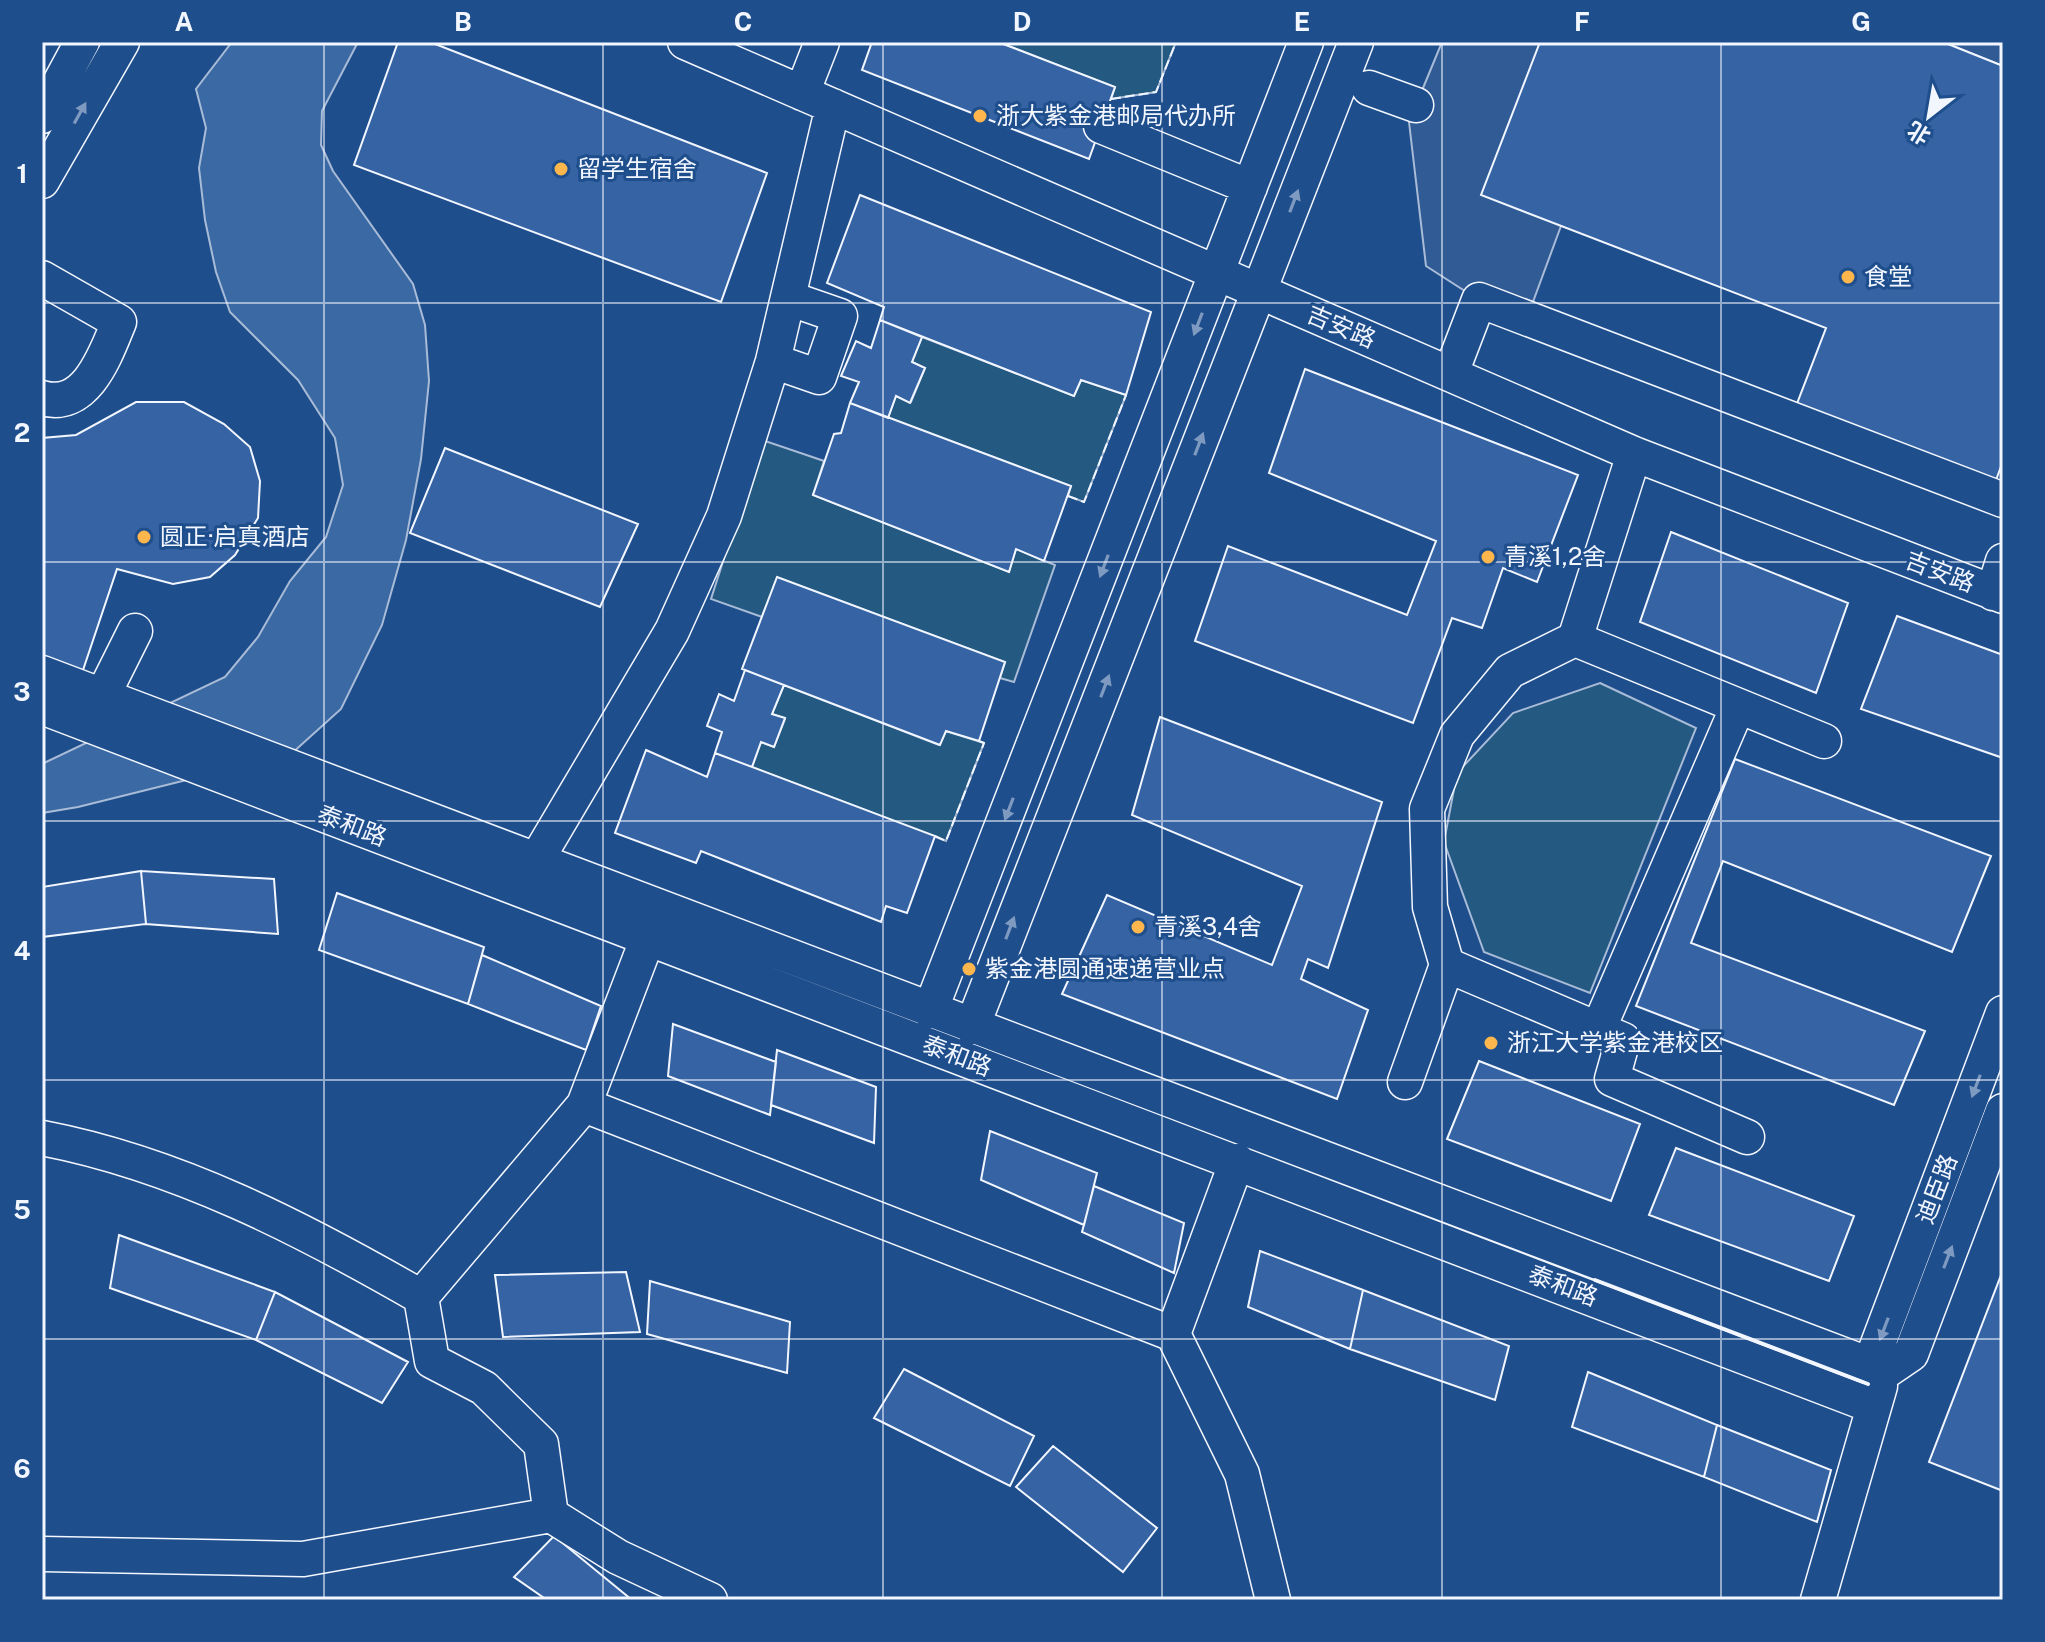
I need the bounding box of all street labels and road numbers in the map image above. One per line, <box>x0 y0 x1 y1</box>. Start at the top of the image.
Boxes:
street label: 吉安路 <box>1303 299 1380 353</box>
street label: 吉安路 <box>1902 545 1979 597</box>
street label: 泰和路 <box>314 799 391 851</box>
street label: 泰和路 <box>919 1029 996 1081</box>
street label: 迪臣路 <box>1910 1150 1962 1227</box>
street label: 泰和路 <box>1525 1259 1602 1311</box>

